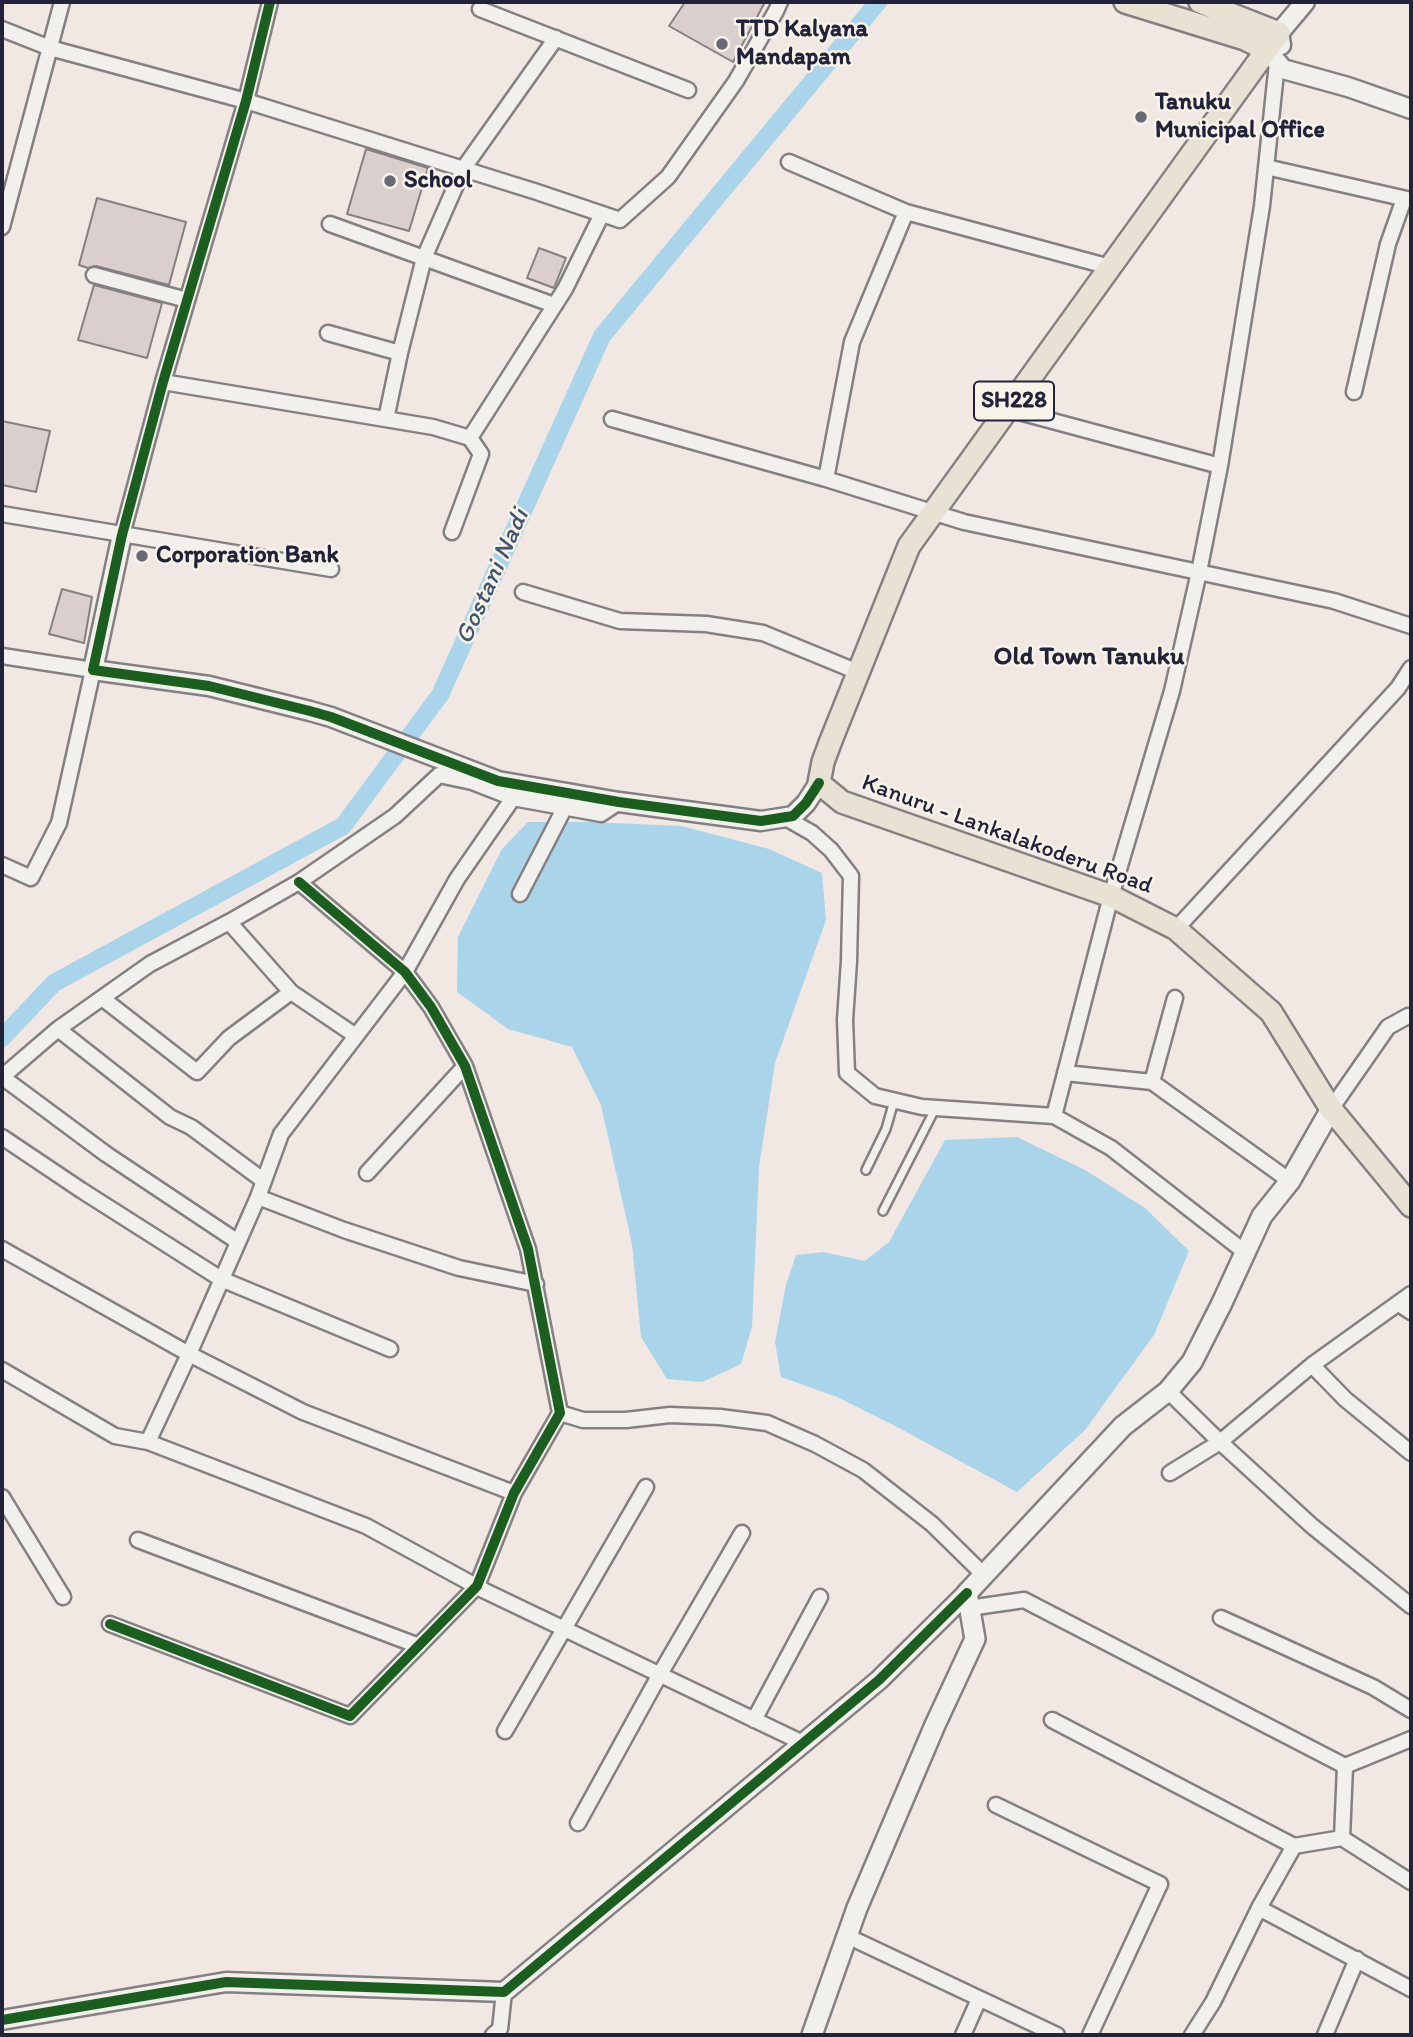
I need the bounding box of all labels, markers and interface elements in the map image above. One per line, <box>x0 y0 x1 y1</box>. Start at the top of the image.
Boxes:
place label: TTD Kalyana Mandapam <box>736 16 868 72</box>
marker: TTD Kalyana Mandapam <box>714 36 730 52</box>
place label: Tanuku Municipal Office <box>1155 89 1325 145</box>
marker: Tanuku Municipal Office <box>1133 109 1149 125</box>
place label: School <box>404 167 472 195</box>
marker: School <box>382 173 398 189</box>
road number: SH228 <box>974 382 1054 420</box>
water label: Gostani Nadi <box>449 505 537 649</box>
place label: Corporation Bank <box>156 542 339 570</box>
marker: Corporation Bank <box>134 548 150 564</box>
district label: Old Town Tanuku <box>994 641 1184 673</box>
street label: Kanuru - Lankalakoderu Road <box>858 769 1156 901</box>

